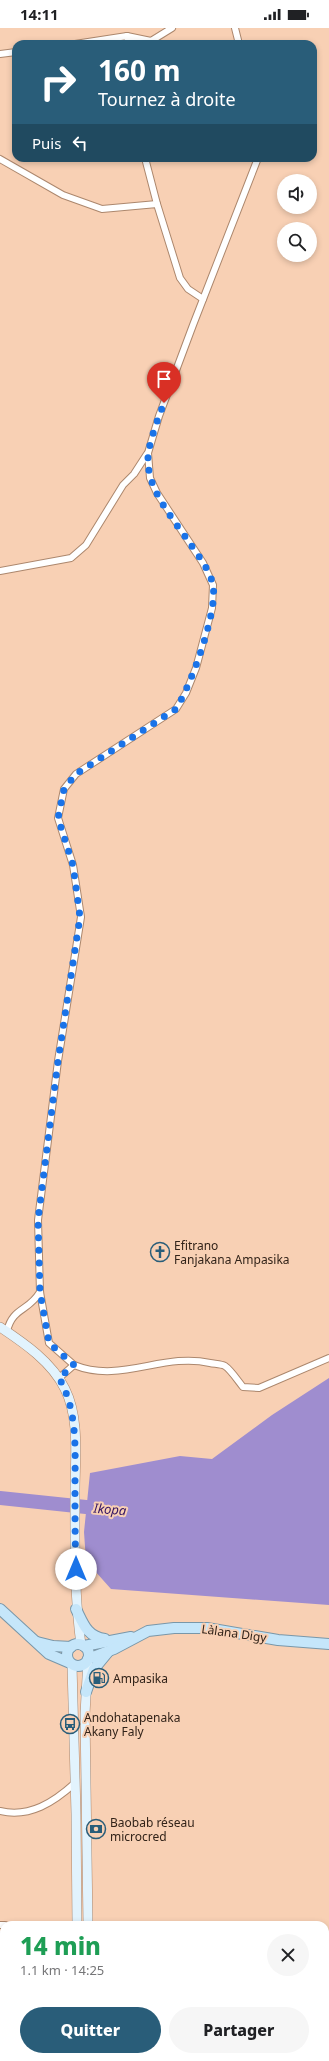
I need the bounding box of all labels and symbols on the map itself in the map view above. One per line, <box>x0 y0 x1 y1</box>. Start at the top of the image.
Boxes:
pin <box>147 362 181 403</box>
place label: Efitrano Fanjakana Ampasika <box>174 1237 290 1268</box>
church icon: Efitrano Fanjakana Ampasika <box>149 1241 171 1263</box>
water label: Ikopa <box>92 1499 128 1519</box>
position arrow <box>55 1548 97 1590</box>
street label: Làlana Digy <box>200 1620 268 1646</box>
fuel station icon: Ampasika <box>88 1667 110 1689</box>
place label: Ampasika <box>113 1670 168 1687</box>
place label: Andohatapenaka Akany Faly <box>84 1709 180 1740</box>
bus stop icon: Andohatapenaka Akany Faly <box>59 1713 81 1735</box>
place label: Baobab réseau microcred <box>110 1814 195 1845</box>
bank icon: Baobab réseau microcred <box>85 1818 107 1840</box>

